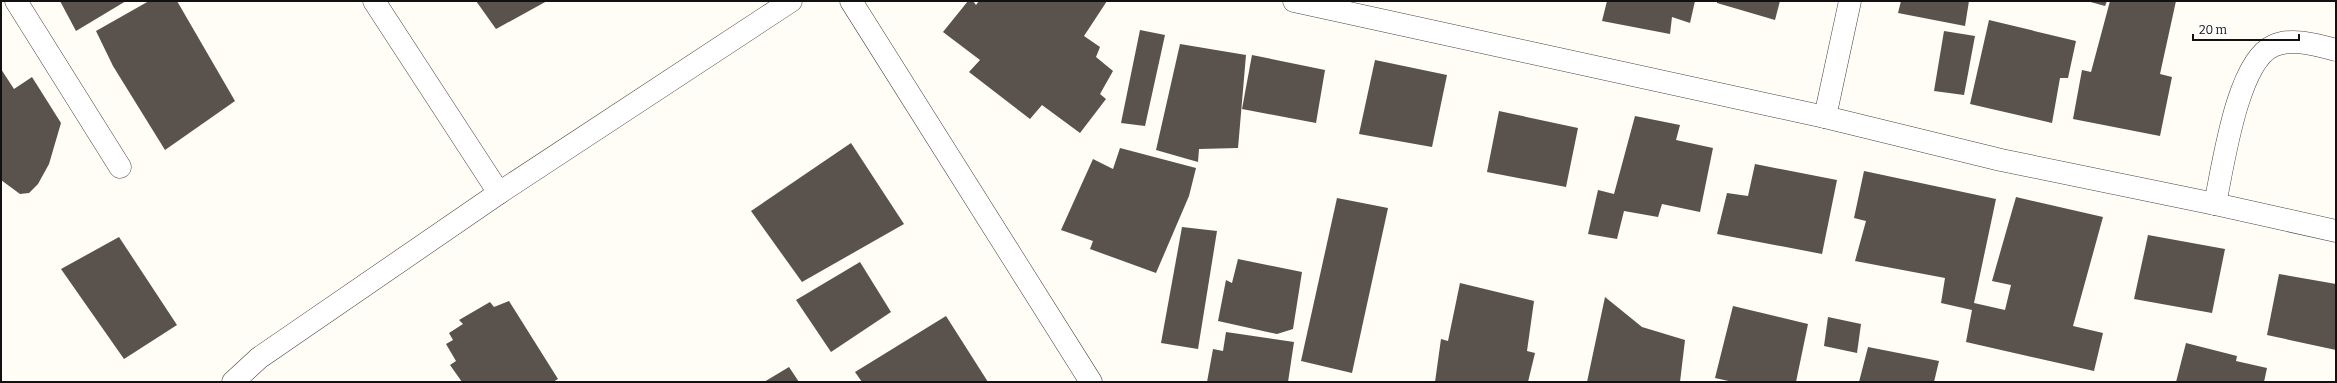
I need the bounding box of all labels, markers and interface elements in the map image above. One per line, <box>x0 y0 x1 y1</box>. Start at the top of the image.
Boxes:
scale bar <box>2193 16 2299 42</box>
text: 20 m <box>2199 23 2228 37</box>

